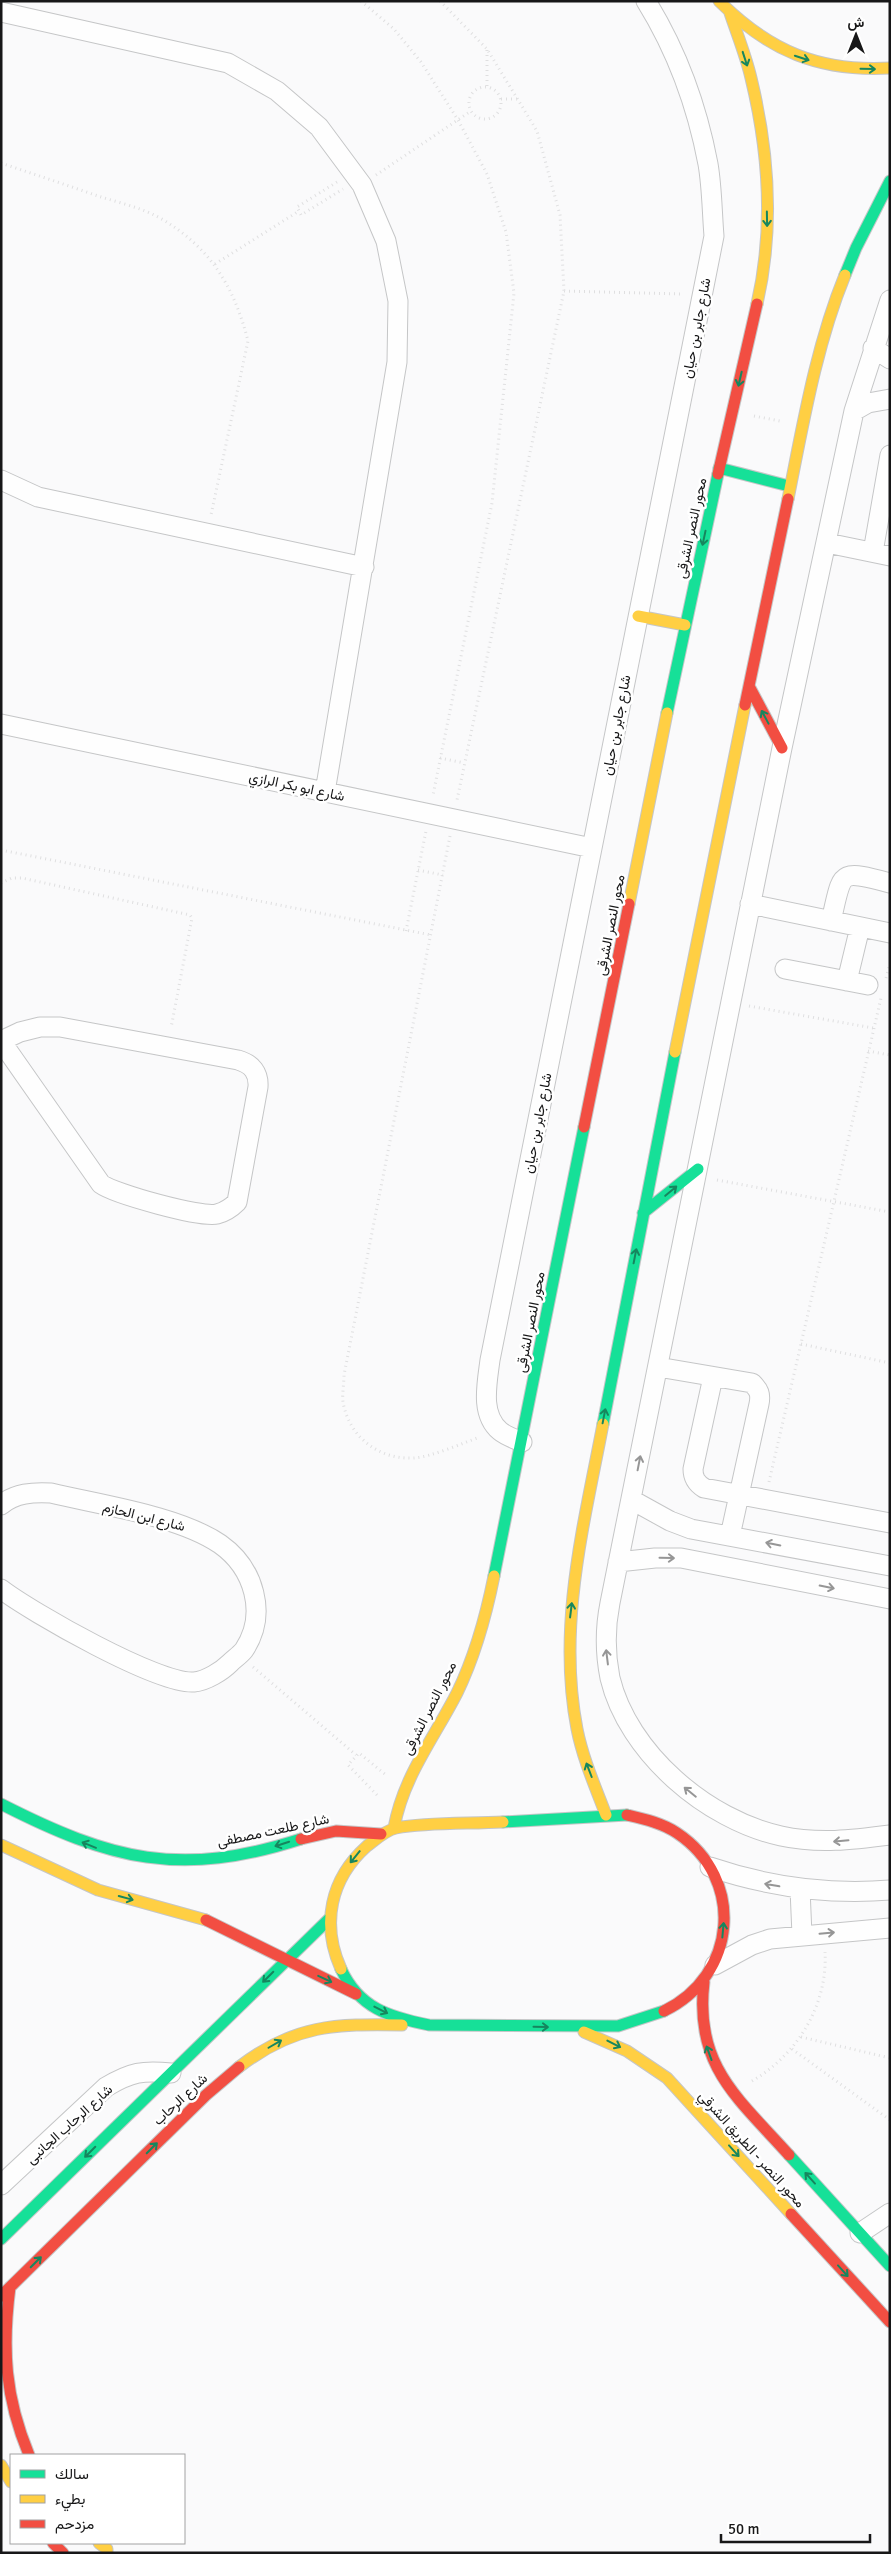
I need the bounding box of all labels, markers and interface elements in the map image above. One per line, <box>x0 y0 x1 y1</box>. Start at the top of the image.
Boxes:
north arrow <box>831 10 881 60</box>
text: ش <box>848 14 865 31</box>
one-way arrow <box>741 51 750 67</box>
one-way arrow <box>793 54 809 64</box>
one-way arrow <box>859 65 875 74</box>
one-way arrow <box>762 211 772 227</box>
street label: شارع جابر بن حيان <box>678 277 717 380</box>
one-way arrow <box>735 371 744 387</box>
street label: محور النصر الشرقى <box>673 476 710 580</box>
one-way arrow <box>699 529 708 545</box>
street label: شارع جابر بن حيان <box>598 674 637 777</box>
one-way arrow <box>760 710 769 725</box>
street label: شارع ابو بكر الرازي <box>247 768 346 808</box>
street label: محور النصر الشرقى <box>592 873 629 977</box>
street label: شارع جابر بن حيان <box>519 1072 558 1175</box>
one-way arrow <box>664 1185 677 1197</box>
one-way arrow <box>631 1248 640 1264</box>
street label: محور النصر الشرقى <box>512 1270 549 1374</box>
one-way arrow <box>600 1408 610 1424</box>
one-way arrow <box>635 1456 644 1472</box>
street label: شارع ابن الحازم <box>100 1498 187 1537</box>
one-way arrow <box>766 1539 782 1548</box>
one-way arrow <box>659 1553 675 1562</box>
one-way arrow <box>818 1582 834 1592</box>
one-way arrow <box>566 1602 576 1618</box>
one-way arrow <box>602 1650 612 1666</box>
street label: محور النصر الشرقى <box>399 1659 460 1758</box>
one-way arrow <box>584 1763 593 1778</box>
one-way arrow <box>684 1787 697 1798</box>
street label: شارع طلعت مصطفى <box>216 1810 331 1853</box>
one-way arrow <box>834 1836 850 1845</box>
one-way arrow <box>275 1839 291 1849</box>
one-way arrow <box>82 1840 97 1849</box>
one-way arrow <box>349 1850 360 1863</box>
one-way arrow <box>764 1879 780 1889</box>
one-way arrow <box>118 1894 134 1903</box>
one-way arrow <box>719 1922 728 1938</box>
one-way arrow <box>819 1928 835 1937</box>
one-way arrow <box>262 1971 274 1983</box>
one-way arrow <box>317 1974 332 1984</box>
one-way arrow <box>373 2006 388 2016</box>
one-way arrow <box>532 2022 548 2032</box>
one-way arrow <box>268 2038 282 2048</box>
one-way arrow <box>606 2040 621 2049</box>
one-way arrow <box>704 2046 713 2061</box>
street label: شارع الرحاب <box>150 2070 212 2130</box>
street label: شارع الرحاب الجانبى <box>22 2081 118 2169</box>
street label: محور النصر - الطريق الشرقي <box>693 2088 808 2213</box>
one-way arrow <box>145 2142 158 2154</box>
one-way arrow <box>728 2145 740 2158</box>
one-way arrow <box>84 2146 96 2158</box>
one-way arrow <box>805 2171 816 2184</box>
one-way arrow <box>30 2256 42 2268</box>
one-way arrow <box>837 2265 849 2278</box>
legend <box>10 2454 185 2544</box>
text: سالك <box>55 2465 89 2483</box>
text: بطيء <box>55 2490 85 2512</box>
scale bar <box>721 2512 870 2544</box>
text: مزدحم <box>55 2515 94 2534</box>
text: 50 m <box>728 2520 759 2538</box>

